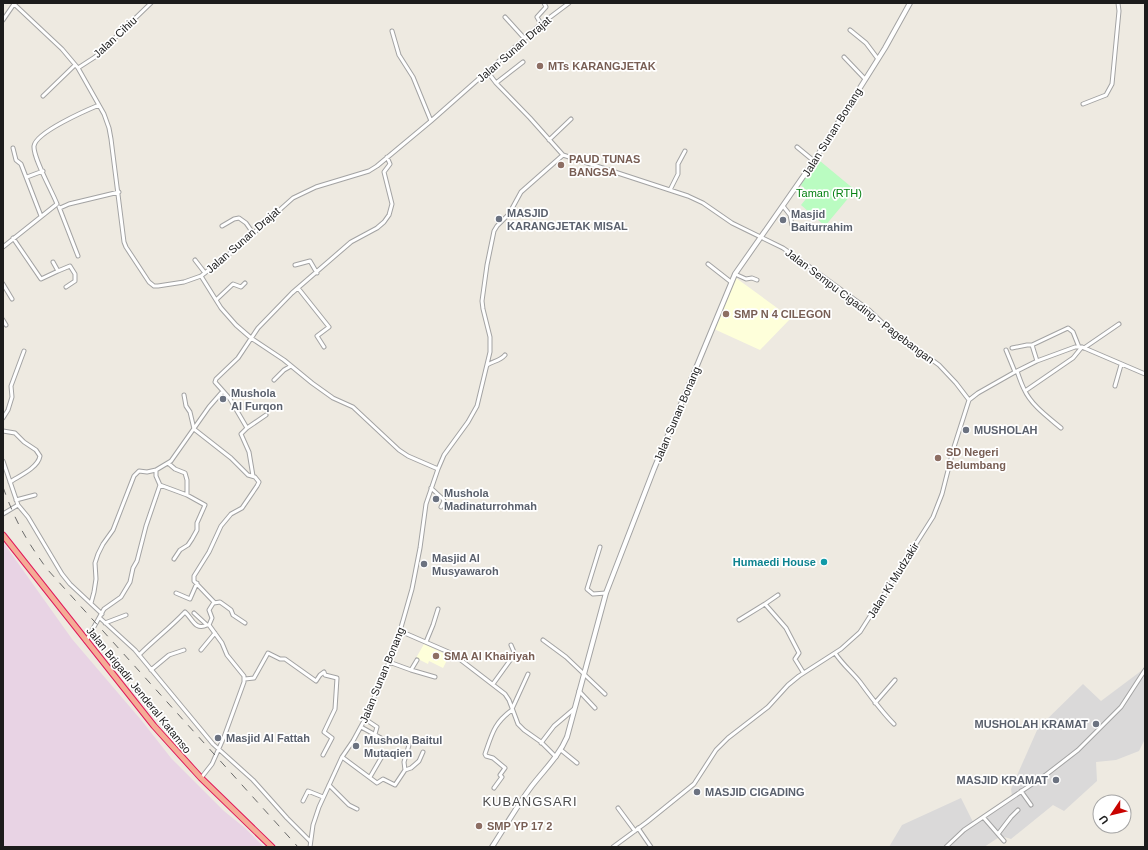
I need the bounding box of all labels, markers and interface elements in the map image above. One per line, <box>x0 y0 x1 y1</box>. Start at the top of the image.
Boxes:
street label: Jalan Cihiu <box>91 14 139 60</box>
street label: Jalan Sunan Drajat <box>475 14 553 84</box>
place label: MTs KARANGJETAK <box>548 60 656 72</box>
marker: MTs KARANGJETAK <box>535 61 545 71</box>
street label: Jalan Sunan Bonang <box>800 86 864 178</box>
place label: PAUD TUNAS BANGSA <box>569 153 640 178</box>
marker: PAUD TUNAS BANGSA <box>556 160 566 170</box>
park label: Taman (RTH) <box>796 187 862 199</box>
street label: Jalan Sunan Drajat <box>204 205 282 275</box>
place label: MASJID KARANGJETAK MISAL <box>507 207 628 232</box>
place label: Masjid Baiturrahim <box>791 208 853 233</box>
marker: MASJID KARANGJETAK MISAL <box>494 214 504 224</box>
marker: Masjid Baiturrahim <box>778 215 788 225</box>
street label: Jalan Sempu Cigading - Pagebangan <box>783 246 937 366</box>
place label: SMP N 4 CILEGON <box>734 308 831 320</box>
marker: SMP N 4 CILEGON <box>721 309 731 319</box>
street label: Jalan Sunan Bonang <box>652 365 702 463</box>
place label: Mushola Al Furqon <box>231 387 283 412</box>
marker: Mushola Al Furqon <box>218 394 228 404</box>
place label: MUSHOLAH <box>974 424 1038 436</box>
marker: MUSHOLAH <box>961 425 971 435</box>
place label: SD Negeri Belumbang <box>946 446 1006 471</box>
marker: SD Negeri Belumbang <box>933 453 943 463</box>
place label: Mushola Madinaturrohmah <box>444 487 537 512</box>
marker: Mushola Madinaturrohmah <box>431 494 441 504</box>
street label: Jalan Ki Mudzakir <box>865 540 921 620</box>
place label: Masjid Al Musyawaroh <box>432 552 499 577</box>
place label: Humaedi House <box>733 556 816 568</box>
marker: Humaedi House <box>819 557 829 567</box>
marker: Masjid Al Musyawaroh <box>419 559 429 569</box>
street label: Jalan Brigadir Jenderal Katamso <box>84 624 194 756</box>
street label: Jalan Sunan Bonang <box>357 625 407 725</box>
place label: SMA Al Khairiyah <box>444 650 535 662</box>
marker: SMA Al Khairiyah <box>431 651 441 661</box>
place label: MUSHOLAH KRAMAT <box>975 718 1088 730</box>
marker: MUSHOLAH KRAMAT <box>1091 719 1101 729</box>
place label: Masjid Al Fattah <box>226 732 310 744</box>
marker: Masjid Al Fattah <box>213 733 223 743</box>
place label: Mushola Baitul Mutaqien <box>364 734 442 759</box>
marker: Mushola Baitul Mutaqien <box>351 741 361 751</box>
place label: MASJID KRAMAT <box>957 774 1048 786</box>
marker: MASJID KRAMAT <box>1051 775 1061 785</box>
place label: MASJID CIGADING <box>705 786 805 798</box>
marker: MASJID CIGADING <box>692 787 702 797</box>
district label: KUBANGSARI <box>482 794 578 809</box>
north arrow <box>1092 794 1132 834</box>
text: U <box>1097 813 1111 826</box>
place label: SMP YP 17 2 <box>487 820 552 832</box>
marker: SMP YP 17 2 <box>474 821 484 831</box>

